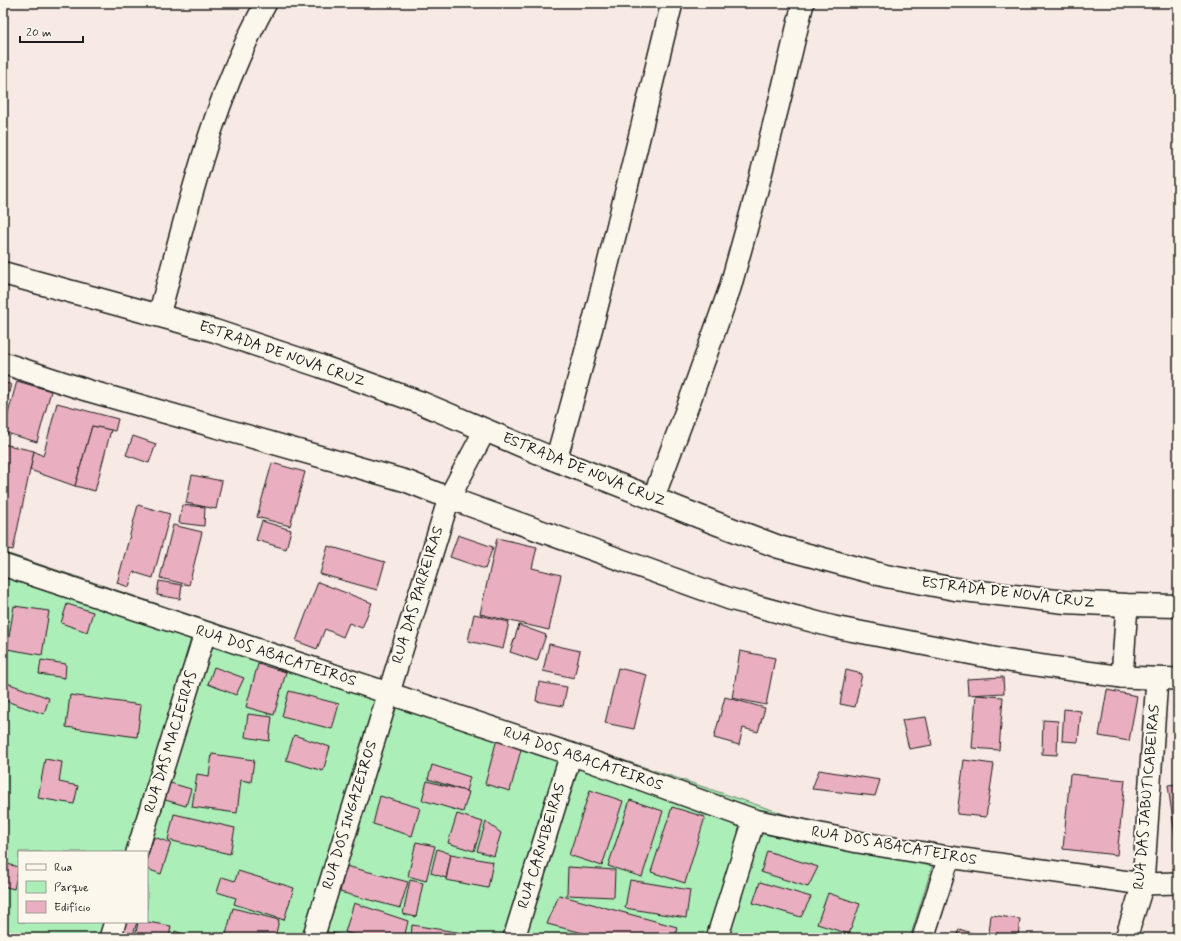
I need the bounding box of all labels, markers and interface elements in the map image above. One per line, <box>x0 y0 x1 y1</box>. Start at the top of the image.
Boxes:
scale bar <box>20 18 83 44</box>
text: 20 m <box>26 25 52 41</box>
street label: ESTRADA DE NOVA CRUZ <box>196 316 368 392</box>
street label: ESTRADA DE NOVA CRUZ <box>499 428 669 512</box>
street label: RUA DAS PARREIRAS <box>388 524 448 666</box>
street label: ESTRADA DE NOVA CRUZ <box>920 572 1096 614</box>
street label: RUA DOS ABACATEIROS <box>193 621 359 691</box>
street label: RUA DAS MACIEIRAS <box>140 668 202 815</box>
street label: RUA DAS JABUTICABEIRAS <box>1129 703 1165 890</box>
street label: RUA DOS ABACATEIROS <box>500 722 666 796</box>
street label: RUA DOS INGAZEIROS <box>318 738 382 892</box>
street label: RUA CARNIBEIRAS <box>513 780 571 911</box>
street label: RUA DOS ABACATEIROS <box>810 822 978 870</box>
legend <box>18 851 148 923</box>
text: Rua <box>54 860 72 876</box>
text: Parque <box>54 880 89 896</box>
text: Edifício <box>54 900 90 916</box>

